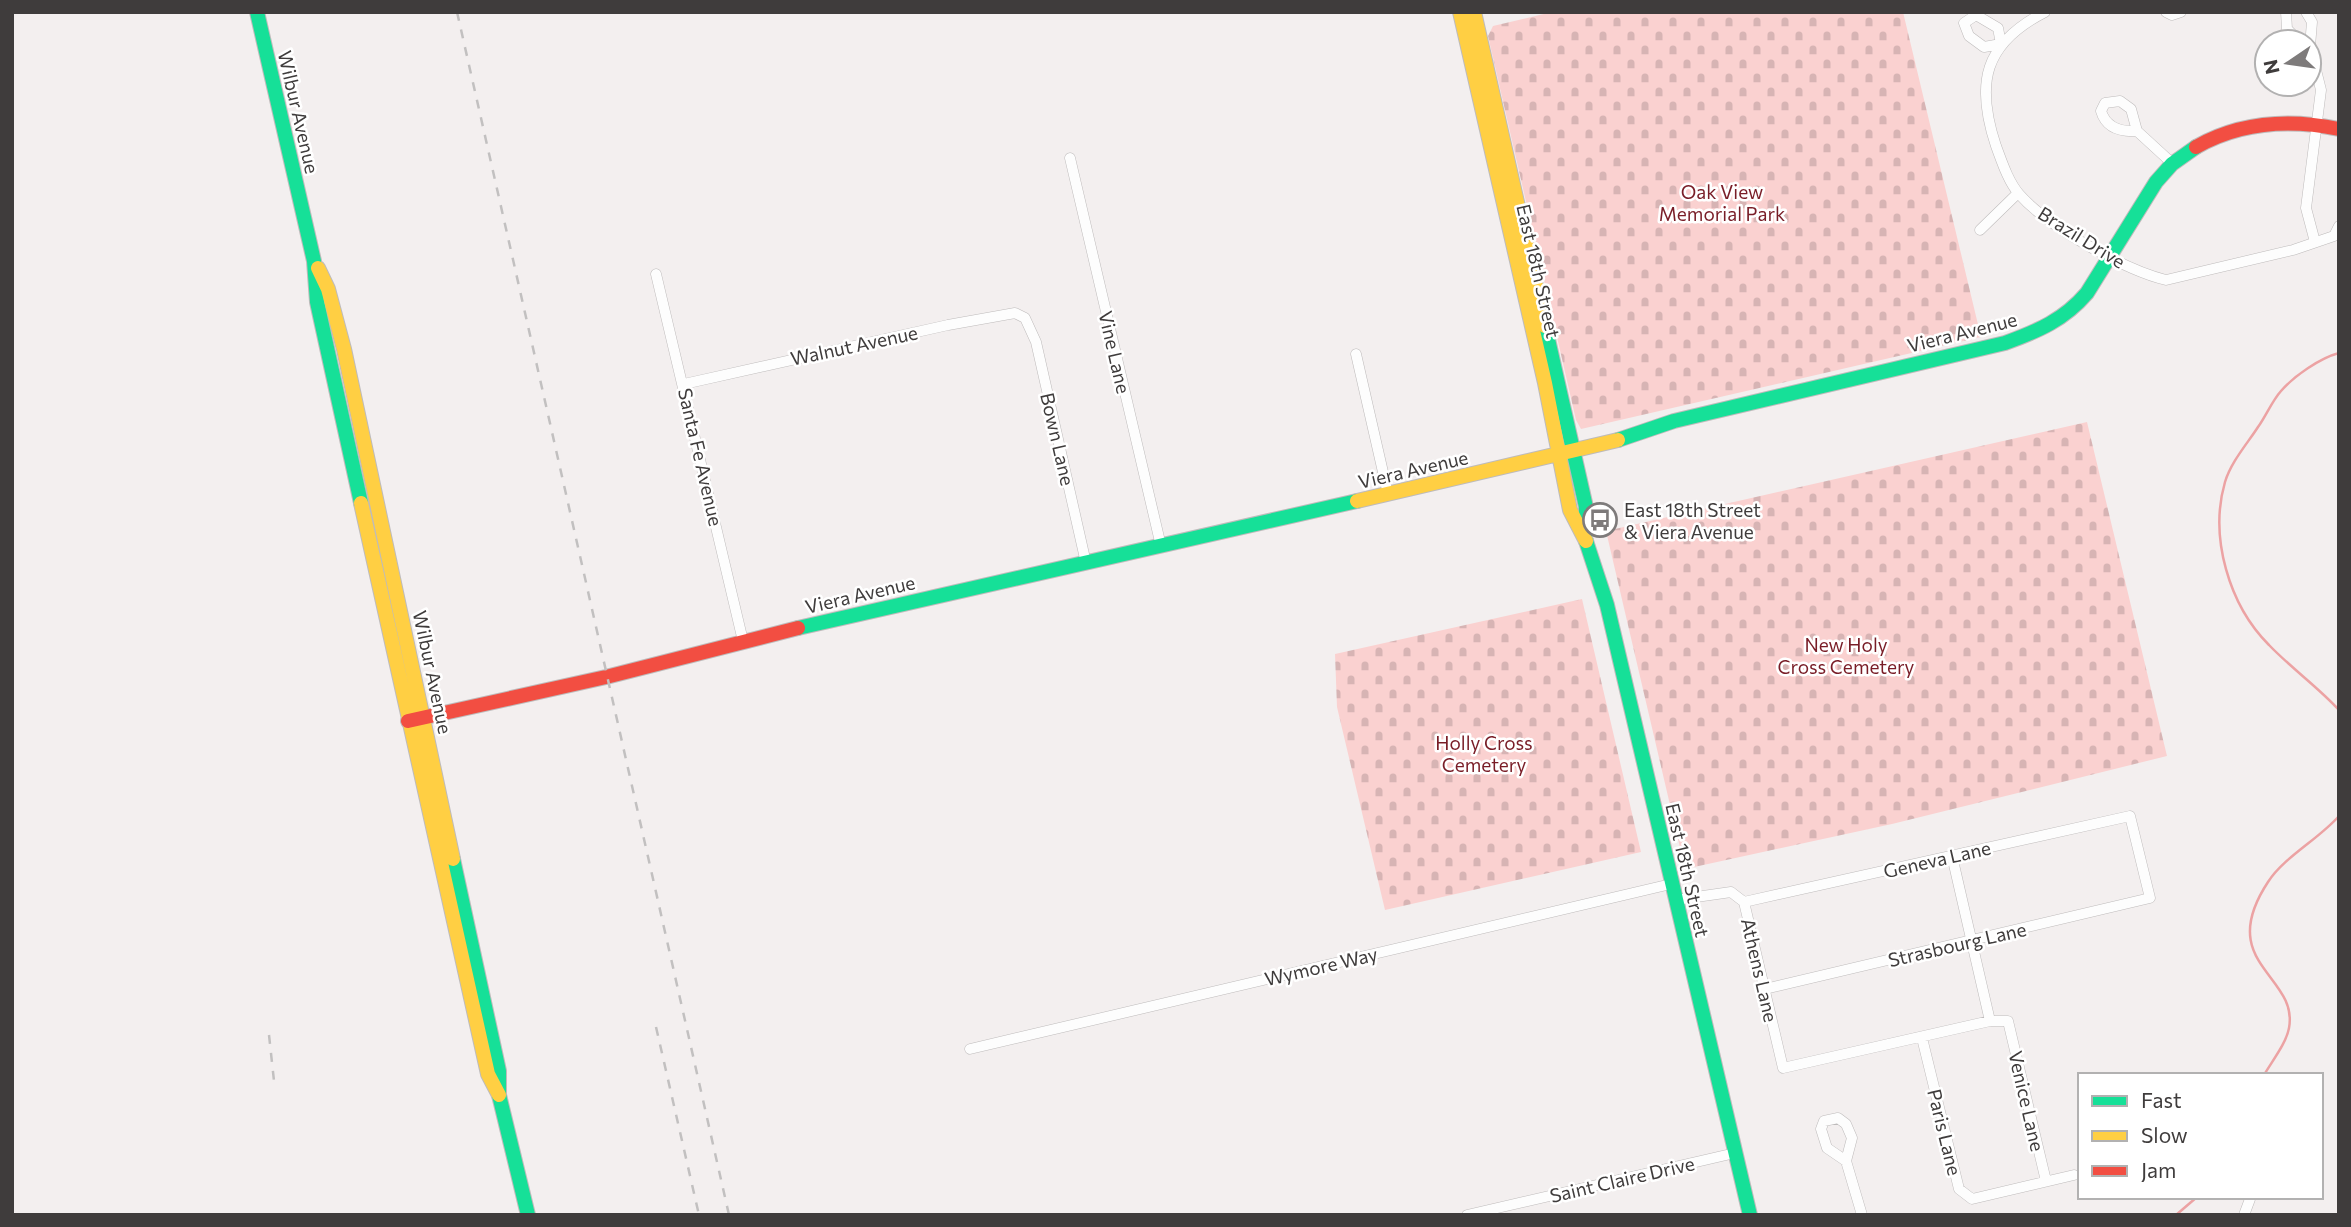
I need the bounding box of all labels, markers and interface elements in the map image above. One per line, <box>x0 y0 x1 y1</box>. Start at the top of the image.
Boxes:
north arrow <box>2253 28 2323 98</box>
street label: Wilbur Avenue <box>274 48 324 176</box>
text: N <box>2258 57 2284 76</box>
park label: Oak View Memorial Park <box>1659 180 1785 225</box>
street label: Brazil Drive <box>2034 201 2130 273</box>
street label: East 18th Street <box>1512 202 1566 340</box>
street label: Viera Avenue <box>1905 307 2019 357</box>
street label: Vine Lane <box>1094 308 1136 396</box>
street label: Walnut Avenue <box>788 320 920 370</box>
street label: Santa Fe Avenue <box>674 386 728 528</box>
street label: Bown Lane <box>1036 390 1080 488</box>
street label: Viera Avenue <box>1356 445 1470 493</box>
place label: East 18th Street & Viera Avenue <box>1624 498 1761 543</box>
bus stop icon: East 18th Street & Viera Avenue <box>1581 501 1619 539</box>
street label: Viera Avenue <box>803 570 917 618</box>
street label: Wilbur Avenue <box>409 608 457 736</box>
park label: New Holy Cross Cemetery <box>1778 633 1915 678</box>
park label: Holly Cross Cemetery <box>1435 731 1533 776</box>
street label: East 18th Street <box>1661 801 1715 939</box>
street label: Geneva Lane <box>1881 835 1993 883</box>
street label: Athens Lane <box>1737 916 1783 1024</box>
street label: Strasbourg Lane <box>1886 917 2028 971</box>
street label: Wymore Way <box>1262 942 1380 990</box>
street label: Venice Lane <box>2004 1049 2050 1153</box>
legend <box>2078 1073 2323 1199</box>
street label: Paris Lane <box>1923 1086 1967 1178</box>
text: Fast <box>2141 1087 2182 1112</box>
text: Slow <box>2141 1122 2188 1147</box>
street label: Saint Claire Drive <box>1547 1151 1697 1207</box>
text: Jam <box>2141 1157 2176 1182</box>

